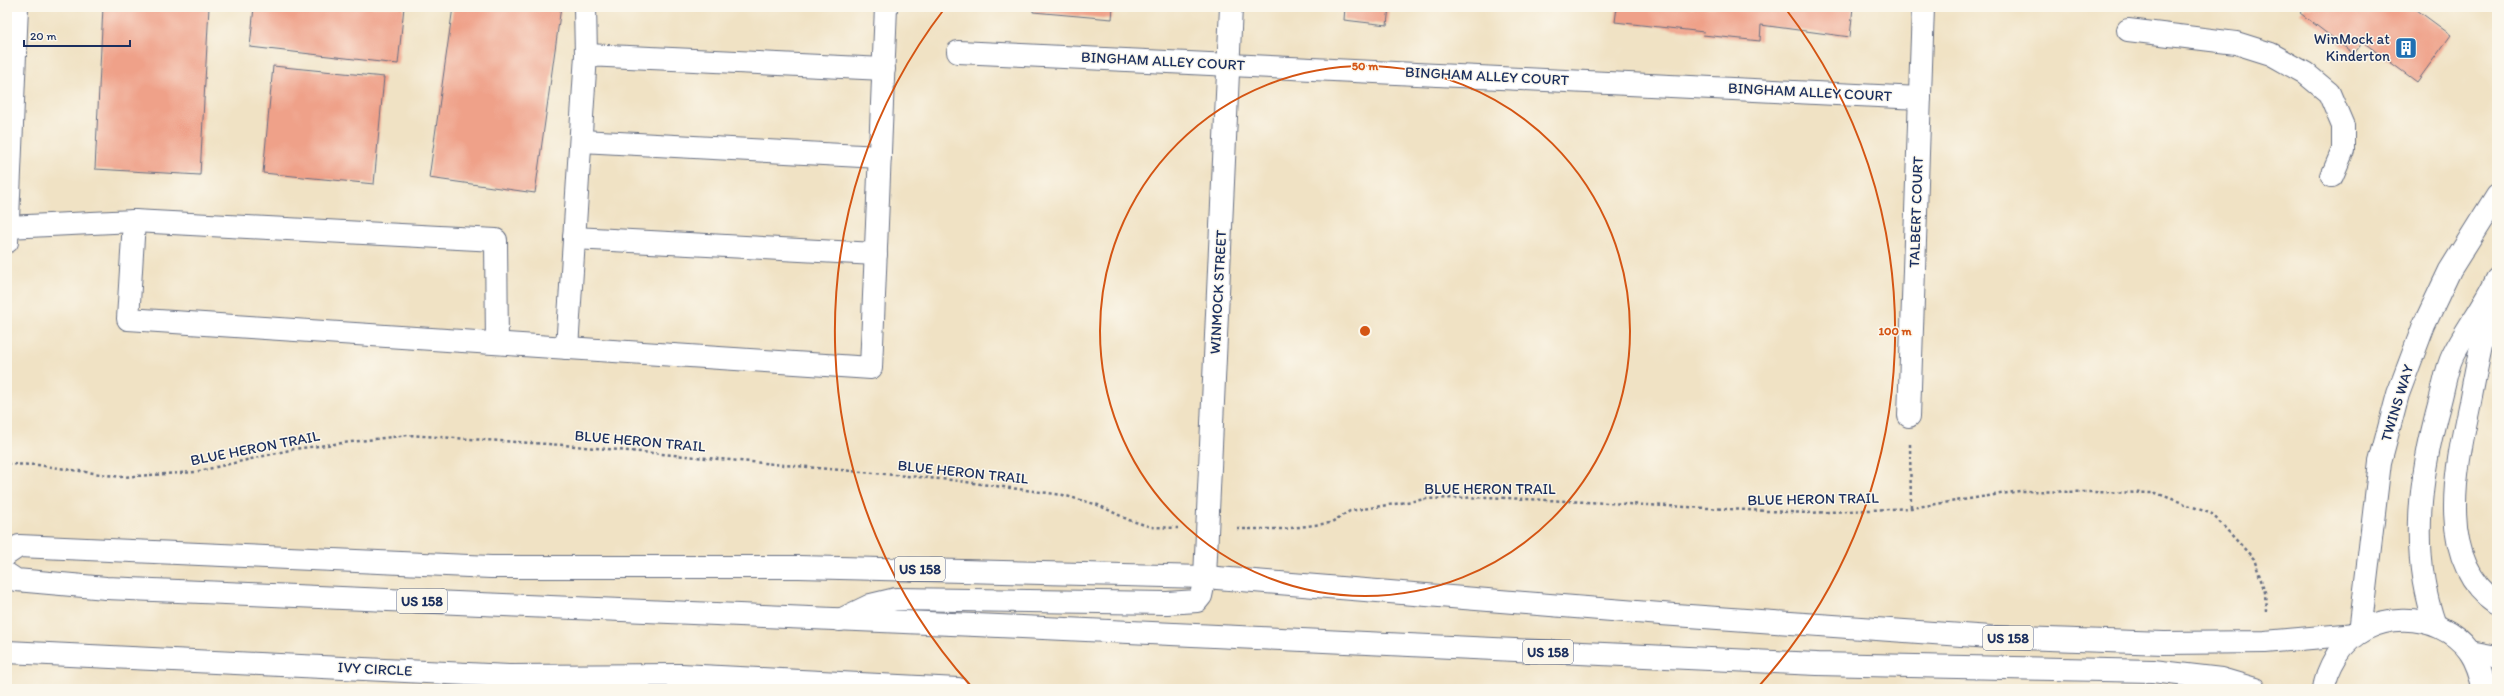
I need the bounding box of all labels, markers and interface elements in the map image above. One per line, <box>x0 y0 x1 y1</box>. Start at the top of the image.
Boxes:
scale bar <box>24 22 130 48</box>
text: 20 m <box>30 29 57 43</box>
place label: WinMock at Kinderton <box>2314 30 2390 65</box>
building icon: WinMock at Kinderton <box>2393 35 2419 61</box>
street label: BINGHAM ALLEY COURT <box>1081 48 1246 74</box>
text: 50 m <box>1352 59 1379 73</box>
street label: BINGHAM ALLEY COURT <box>1405 63 1570 89</box>
street label: BINGHAM ALLEY COURT <box>1728 79 1893 105</box>
street label: TALBERT COURT <box>1905 155 1927 268</box>
street label: WINMOCK STREET <box>1206 229 1230 355</box>
centre of rings <box>1358 324 1372 338</box>
text: 100 m <box>1878 324 1912 338</box>
street label: TWINS WAY <box>2377 362 2417 444</box>
street label: BLUE HERON TRAIL <box>574 426 707 456</box>
street label: BLUE HERON TRAIL <box>189 427 322 469</box>
street label: BLUE HERON TRAIL <box>897 456 1030 488</box>
street label: BLUE HERON TRAIL <box>1424 480 1556 498</box>
street label: BLUE HERON TRAIL <box>1747 489 1879 509</box>
road number: US 158 <box>895 557 945 581</box>
road number: US 158 <box>397 589 447 613</box>
road number: US 158 <box>1983 626 2033 650</box>
road number: US 158 <box>1523 640 1573 664</box>
street label: IVY CIRCLE <box>337 658 413 680</box>

